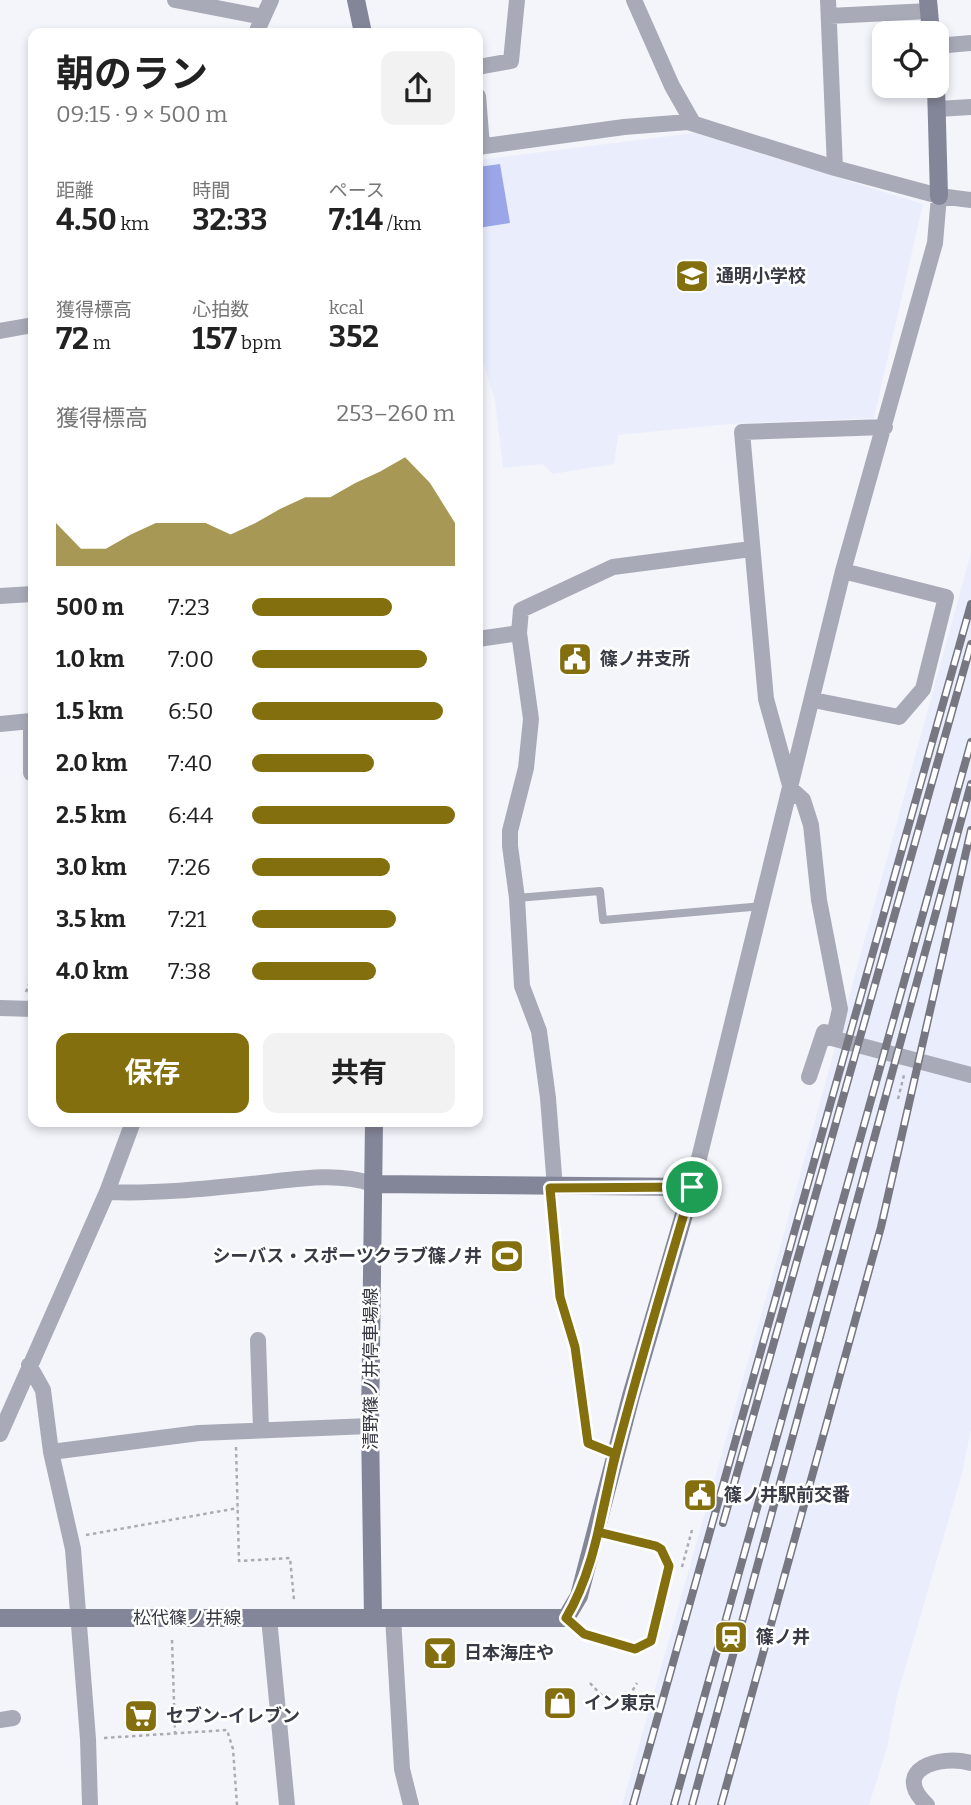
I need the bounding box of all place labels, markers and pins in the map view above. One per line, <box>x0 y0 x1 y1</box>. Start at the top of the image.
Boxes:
school or university icon: 通明小学校 <box>673 257 711 295</box>
place label: 通明小学校 <box>716 265 806 287</box>
public building icon: 篠ノ井支所 <box>556 640 594 678</box>
place label: 篠ノ井支所 <box>600 648 690 670</box>
pin <box>662 1157 722 1217</box>
sports icon: シーバス・スポーツクラブ篠ノ井 <box>488 1237 526 1275</box>
place label: シーバス・スポーツクラブ篠ノ井 <box>213 1245 482 1267</box>
public building icon: 篠ノ井駅前交番 <box>681 1476 719 1514</box>
place label: 篠ノ井駅前交番 <box>724 1484 850 1506</box>
station icon: 篠ノ井 <box>712 1618 750 1656</box>
place label: 篠ノ井 <box>756 1626 810 1648</box>
bar icon: 日本海庄や <box>421 1634 459 1672</box>
place label: 日本海庄や <box>464 1642 554 1664</box>
shop icon: イン東京 <box>541 1684 579 1722</box>
place label: イン東京 <box>584 1692 656 1714</box>
supermarket icon: セブン-イレブン <box>122 1697 160 1735</box>
place label: セブン-イレブン <box>166 1705 300 1727</box>

